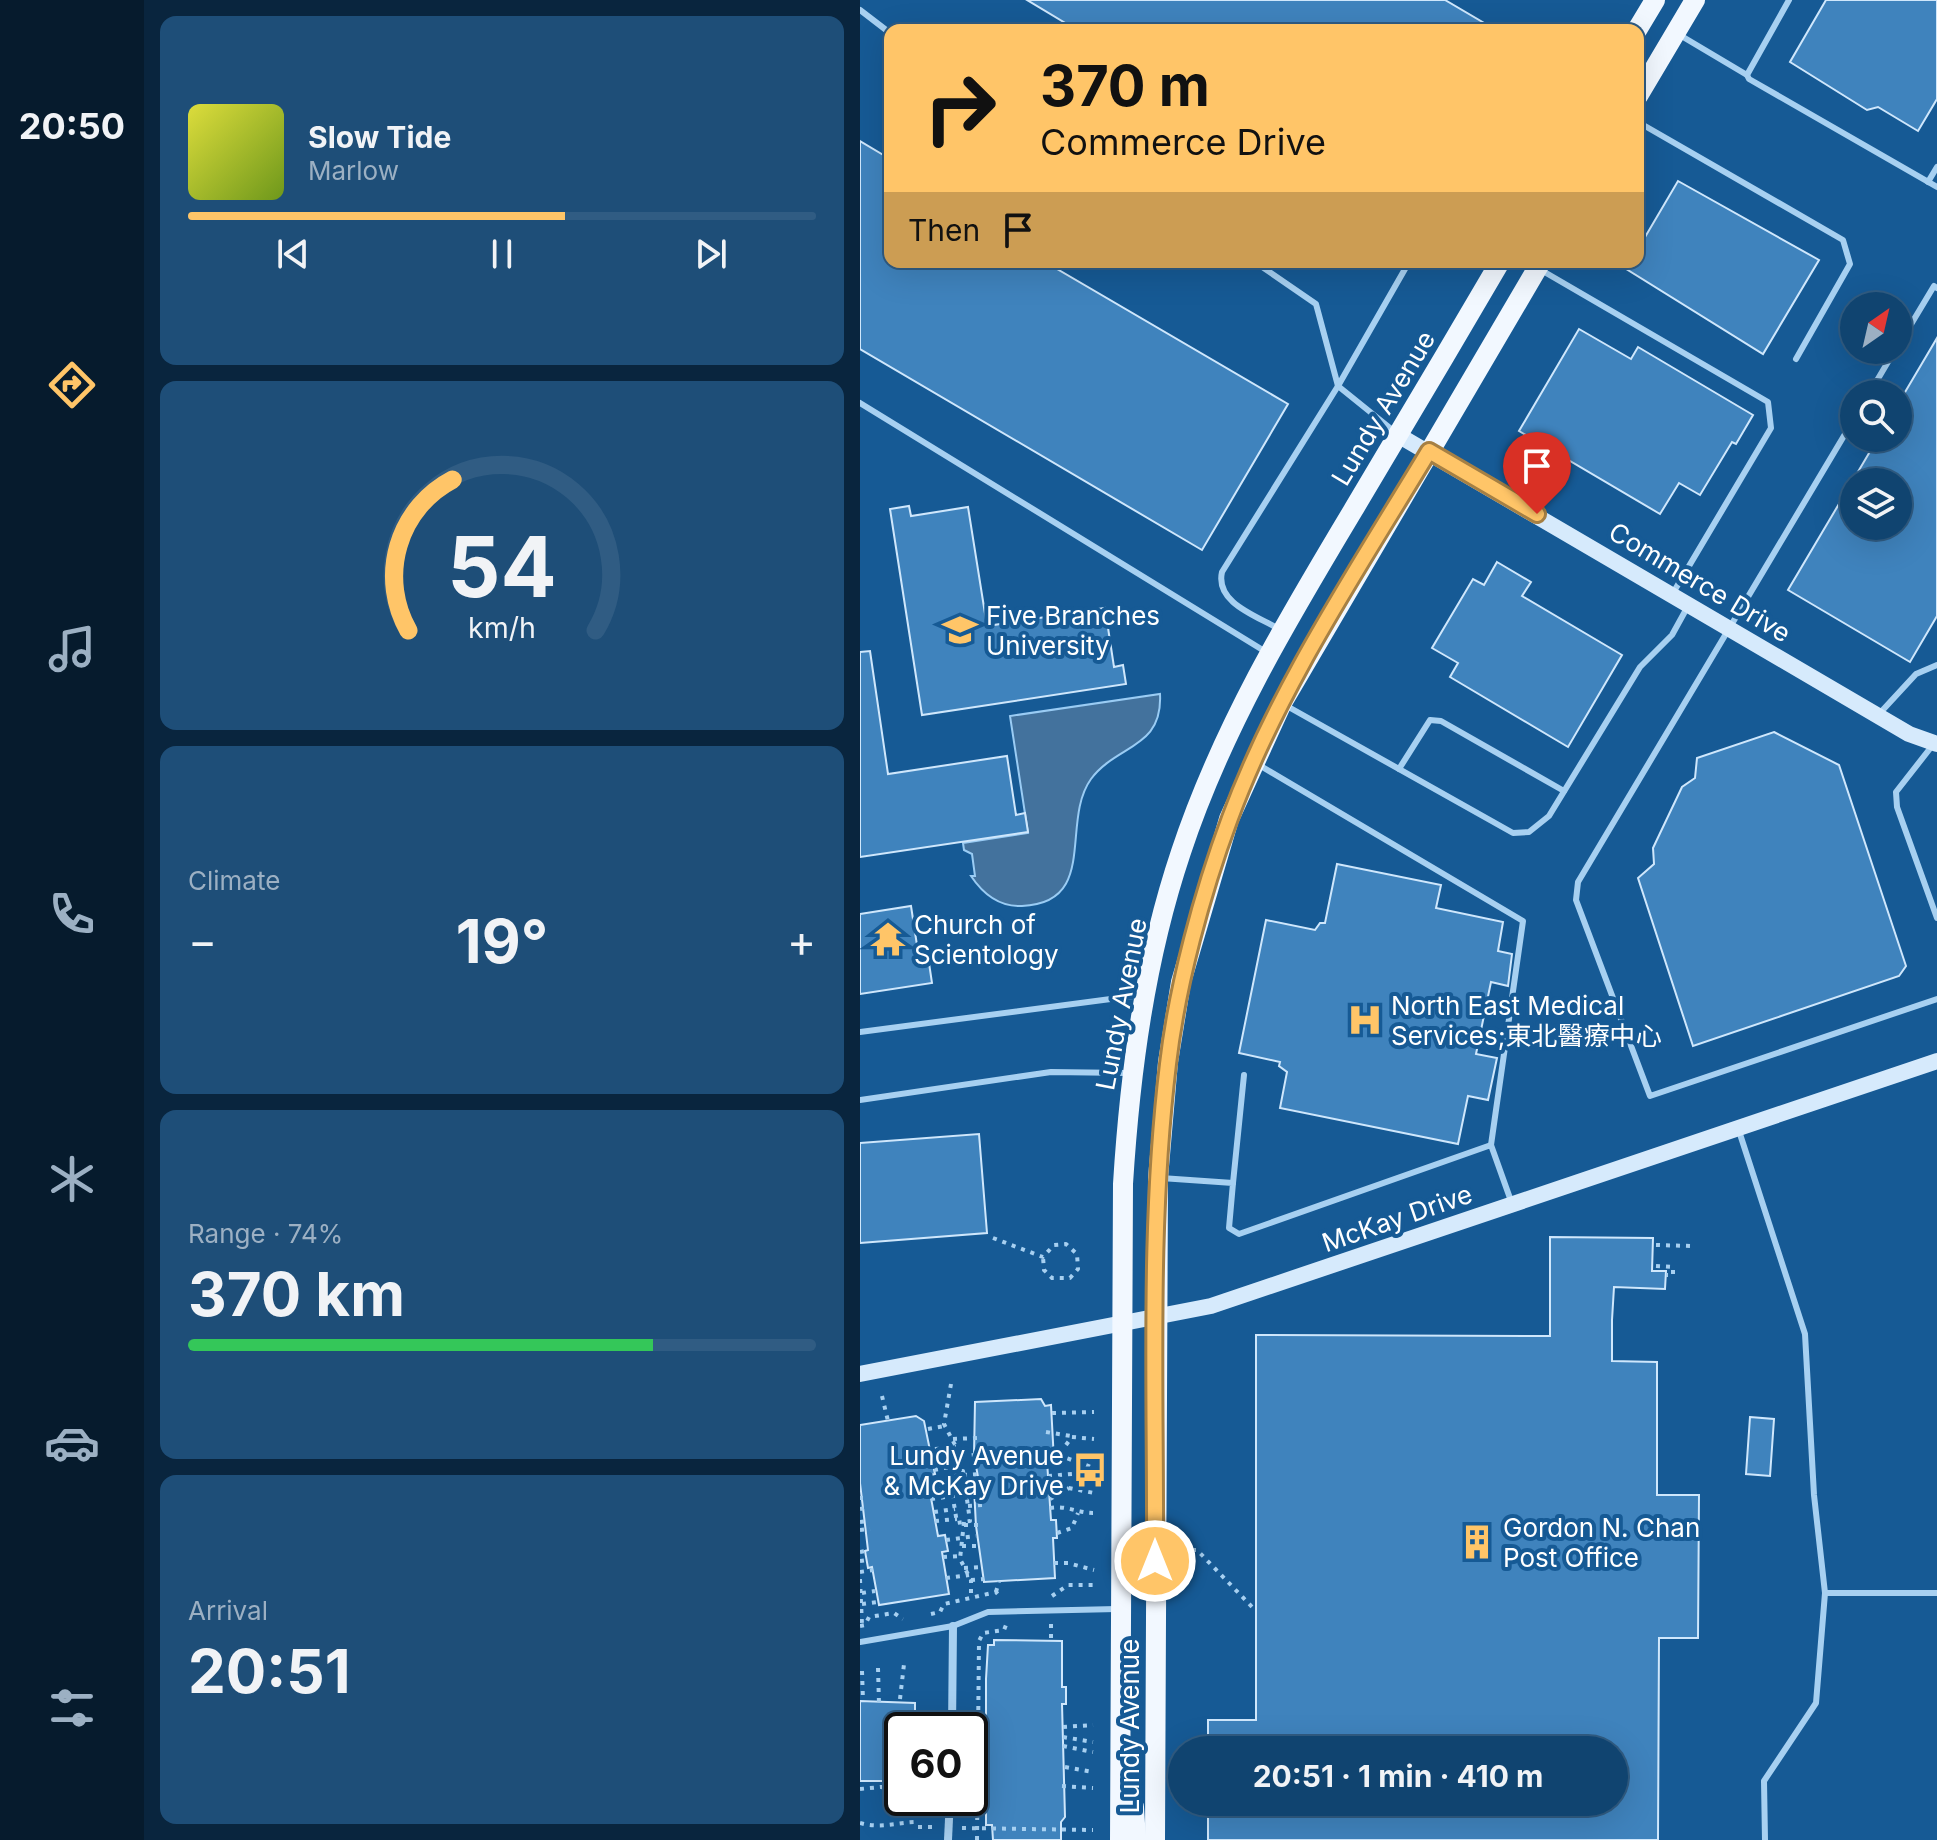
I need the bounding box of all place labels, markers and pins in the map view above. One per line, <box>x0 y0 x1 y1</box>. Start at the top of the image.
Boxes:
pin <box>1503 432 1571 514</box>
place label: Five Branches University <box>986 600 1160 661</box>
school or university icon: Five Branches University <box>941 611 979 649</box>
place label: Church of Scientology <box>914 909 1059 970</box>
temple icon: Church of Scientology <box>869 920 907 958</box>
place label: North East Medical Services;東北醫療中心 <box>1391 990 1662 1051</box>
hospital icon: North East Medical Services;東北醫療中心 <box>1346 1001 1384 1039</box>
place label: Lundy Avenue & McKay Drive <box>883 1440 1064 1501</box>
bus stop icon: Lundy Avenue & McKay Drive <box>1071 1451 1109 1489</box>
place label: Gordon N. Chan Post Office <box>1503 1512 1700 1573</box>
building icon: Gordon N. Chan Post Office <box>1458 1523 1496 1561</box>

